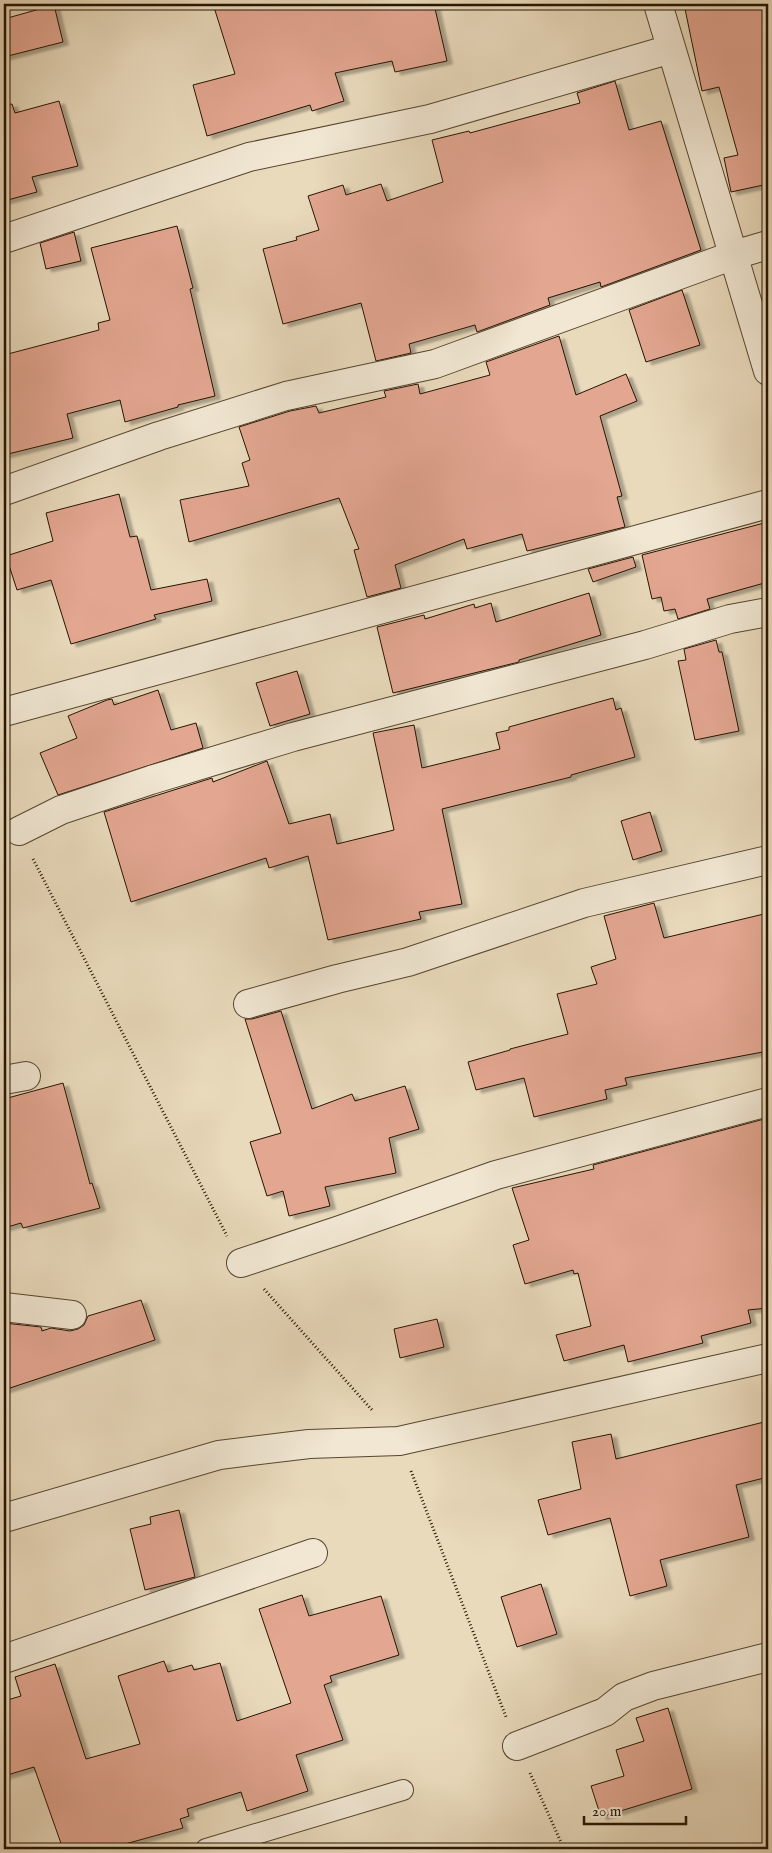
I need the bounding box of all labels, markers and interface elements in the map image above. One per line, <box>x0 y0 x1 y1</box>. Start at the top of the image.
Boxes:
scale bar <box>584 1793 687 1825</box>
text: 20 m <box>592 1802 622 1821</box>

